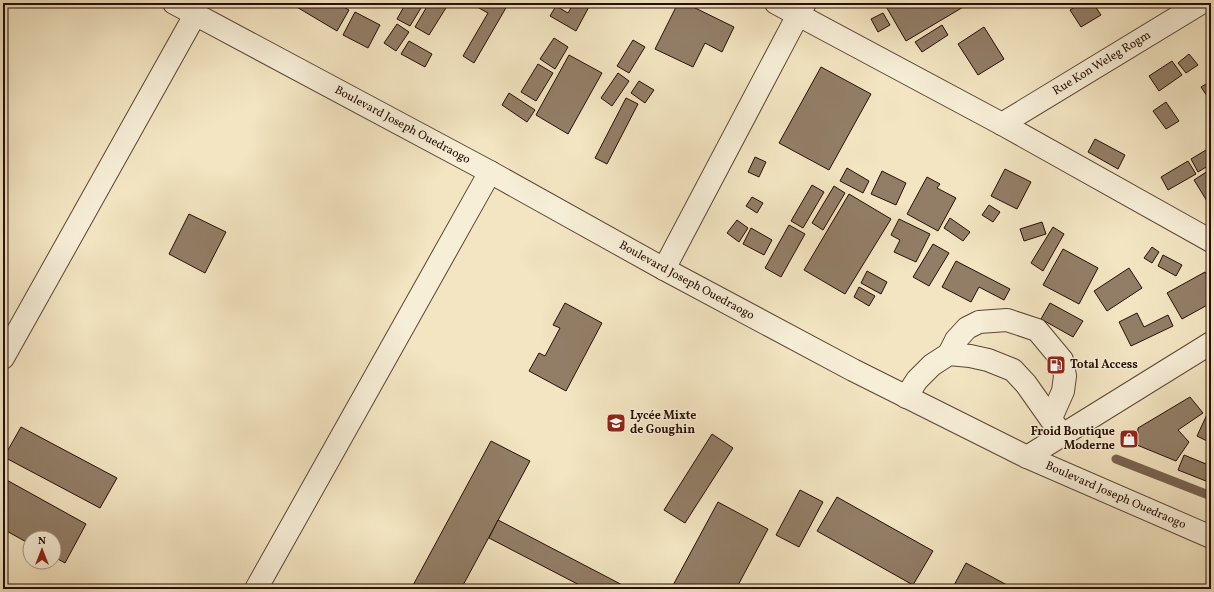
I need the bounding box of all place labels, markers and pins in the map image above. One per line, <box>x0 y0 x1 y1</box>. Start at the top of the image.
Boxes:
fuel station icon: Total Access <box>1045 354 1067 376</box>
place label: Total Access <box>1070 357 1138 373</box>
place label: Lycée Mixte de Goughin <box>630 408 696 438</box>
school or university icon: Lycée Mixte de Goughin <box>605 412 627 434</box>
place label: Froid Boutique Moderne <box>1031 424 1115 454</box>
shop icon: Froid Boutique Moderne <box>1118 428 1140 450</box>

